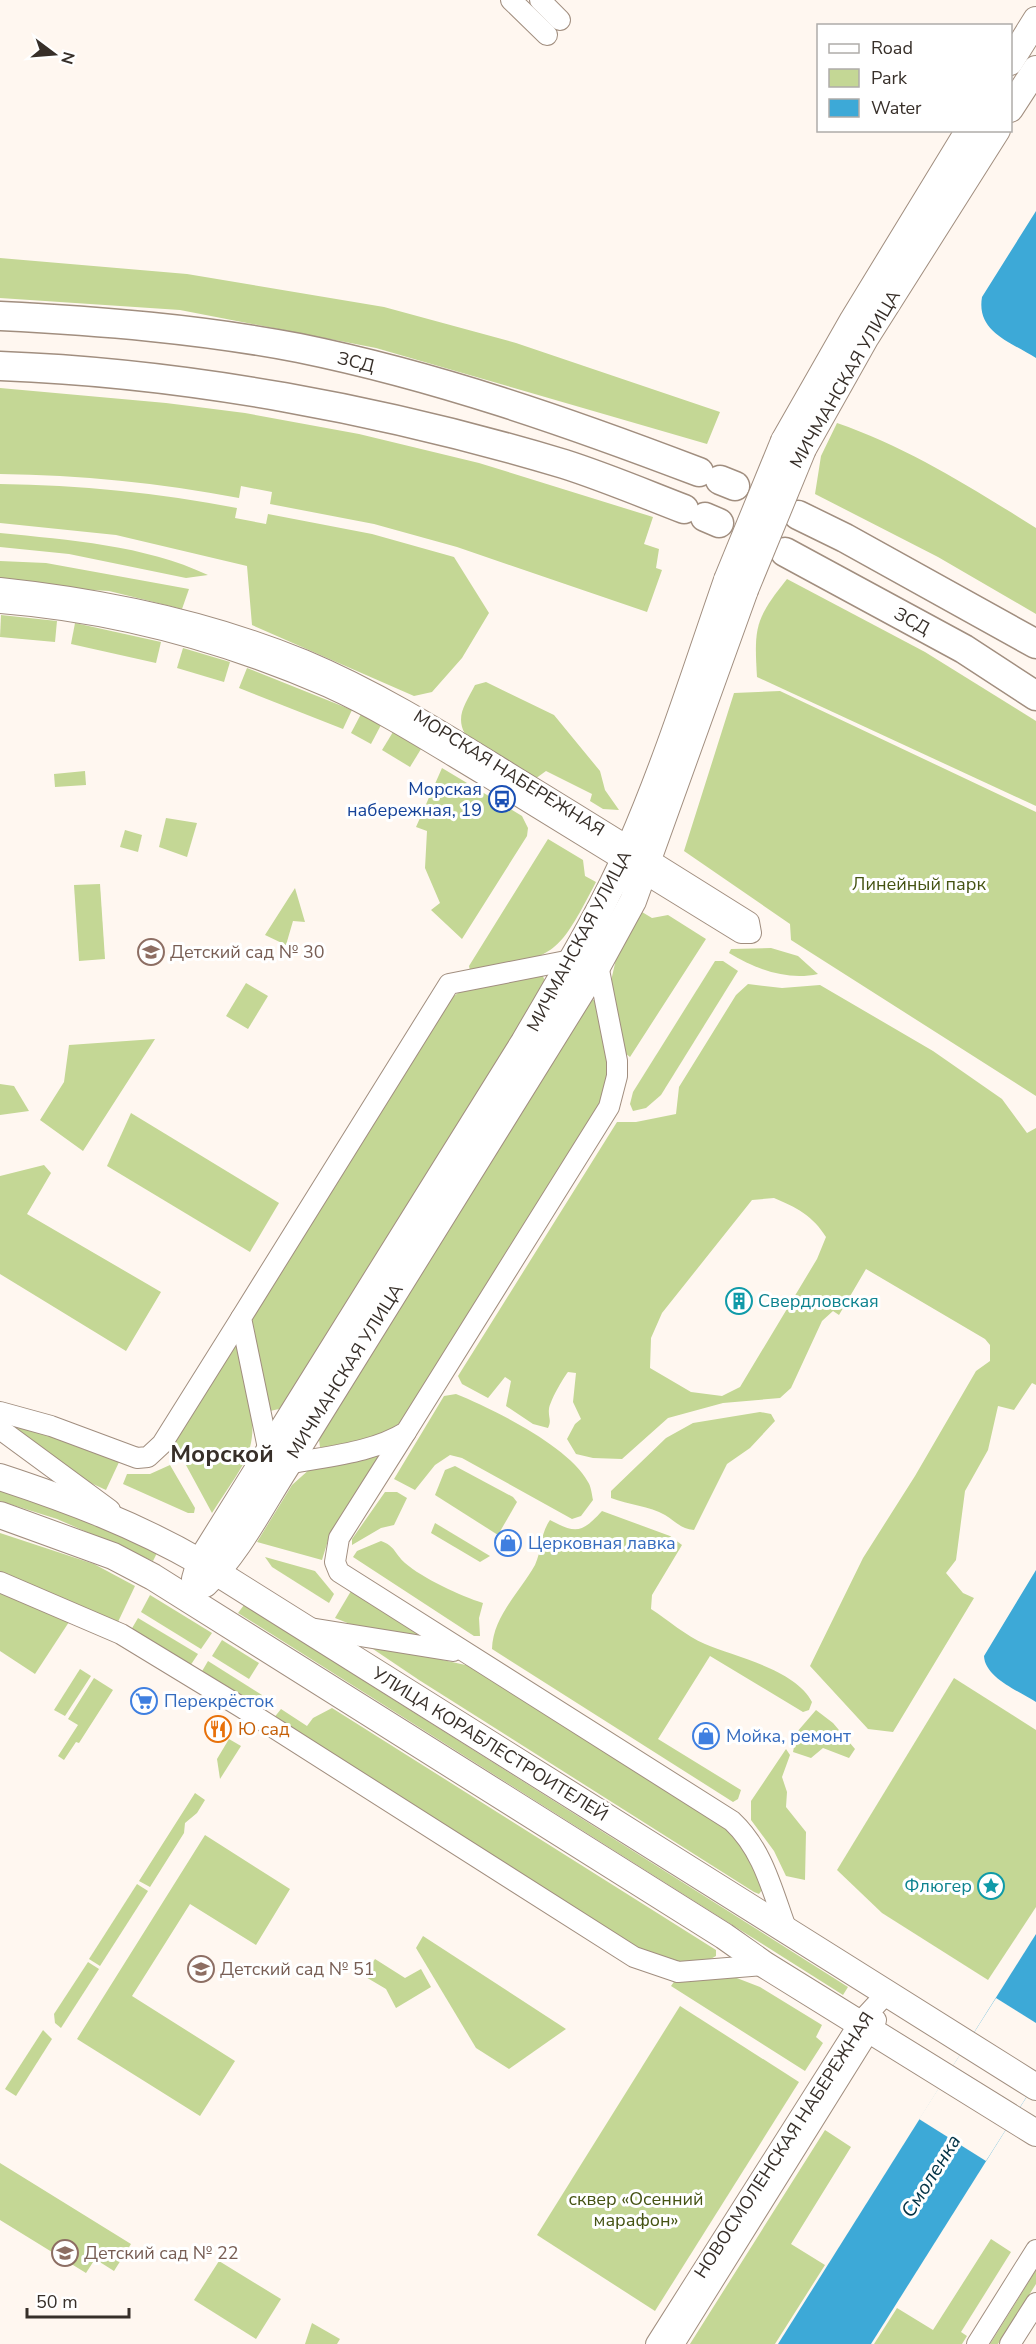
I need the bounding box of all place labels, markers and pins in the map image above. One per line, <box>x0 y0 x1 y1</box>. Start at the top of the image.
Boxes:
place label: Морская набережная, 19 <box>347 777 482 822</box>
bus stop icon: Морская набережная, 19 <box>487 784 517 814</box>
school or university icon: Детский сад № 30 <box>136 937 166 967</box>
place label: Детский сад № 30 <box>170 940 325 964</box>
building icon: Свердловская <box>724 1286 754 1316</box>
place label: Свердловская <box>758 1289 879 1313</box>
shop icon: Церковная лавка <box>493 1528 523 1558</box>
place label: Церковная лавка <box>528 1531 676 1555</box>
supermarket icon: Перекрёсток <box>129 1686 159 1716</box>
place label: Перекрёсток <box>164 1689 274 1713</box>
restaurant icon: Ю сад <box>203 1714 233 1744</box>
place label: Ю сад <box>238 1717 290 1741</box>
shop icon: Мойка, ремонт <box>691 1721 721 1751</box>
place label: Мойка, ремонт <box>726 1724 851 1748</box>
place icon: Флюгер <box>976 1871 1006 1901</box>
place label: Флюгер <box>904 1874 972 1898</box>
school or university icon: Детский сад № 51 <box>186 1954 216 1984</box>
place label: Детский сад № 51 <box>220 1957 375 1981</box>
school or university icon: Детский сад № 22 <box>50 2238 80 2268</box>
place label: Детский сад № 22 <box>84 2241 239 2265</box>

